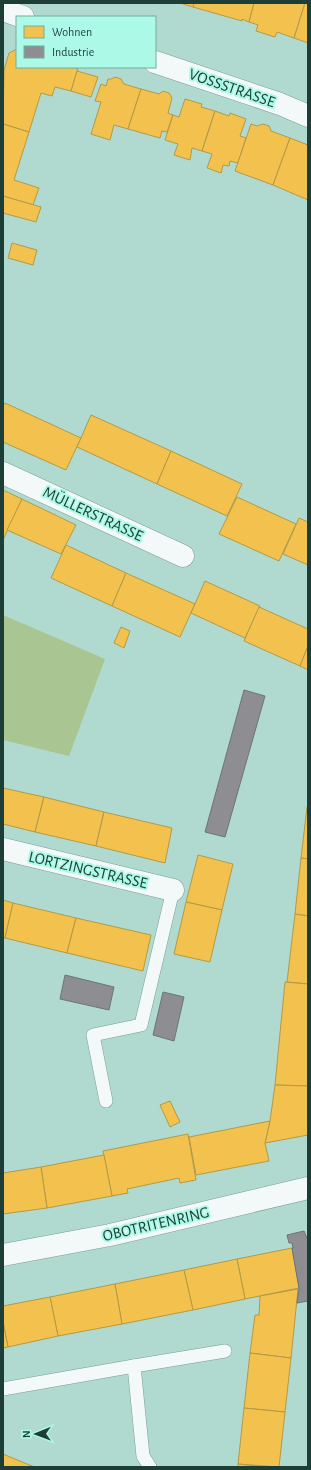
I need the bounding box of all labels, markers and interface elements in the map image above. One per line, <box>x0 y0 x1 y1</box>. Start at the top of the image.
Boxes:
legend <box>16 16 156 68</box>
text: Wohnen <box>52 26 92 38</box>
text: Industrie <box>52 46 94 58</box>
street label: VOSSSTRASSE <box>187 66 277 110</box>
street label: MÜLLERSTRASSE <box>40 482 147 544</box>
street label: LORTZINGSTRASSE <box>27 849 149 892</box>
street label: OBOTRITENRING <box>101 1204 211 1244</box>
north arrow <box>16 1414 56 1454</box>
text: N <box>21 1430 32 1438</box>

